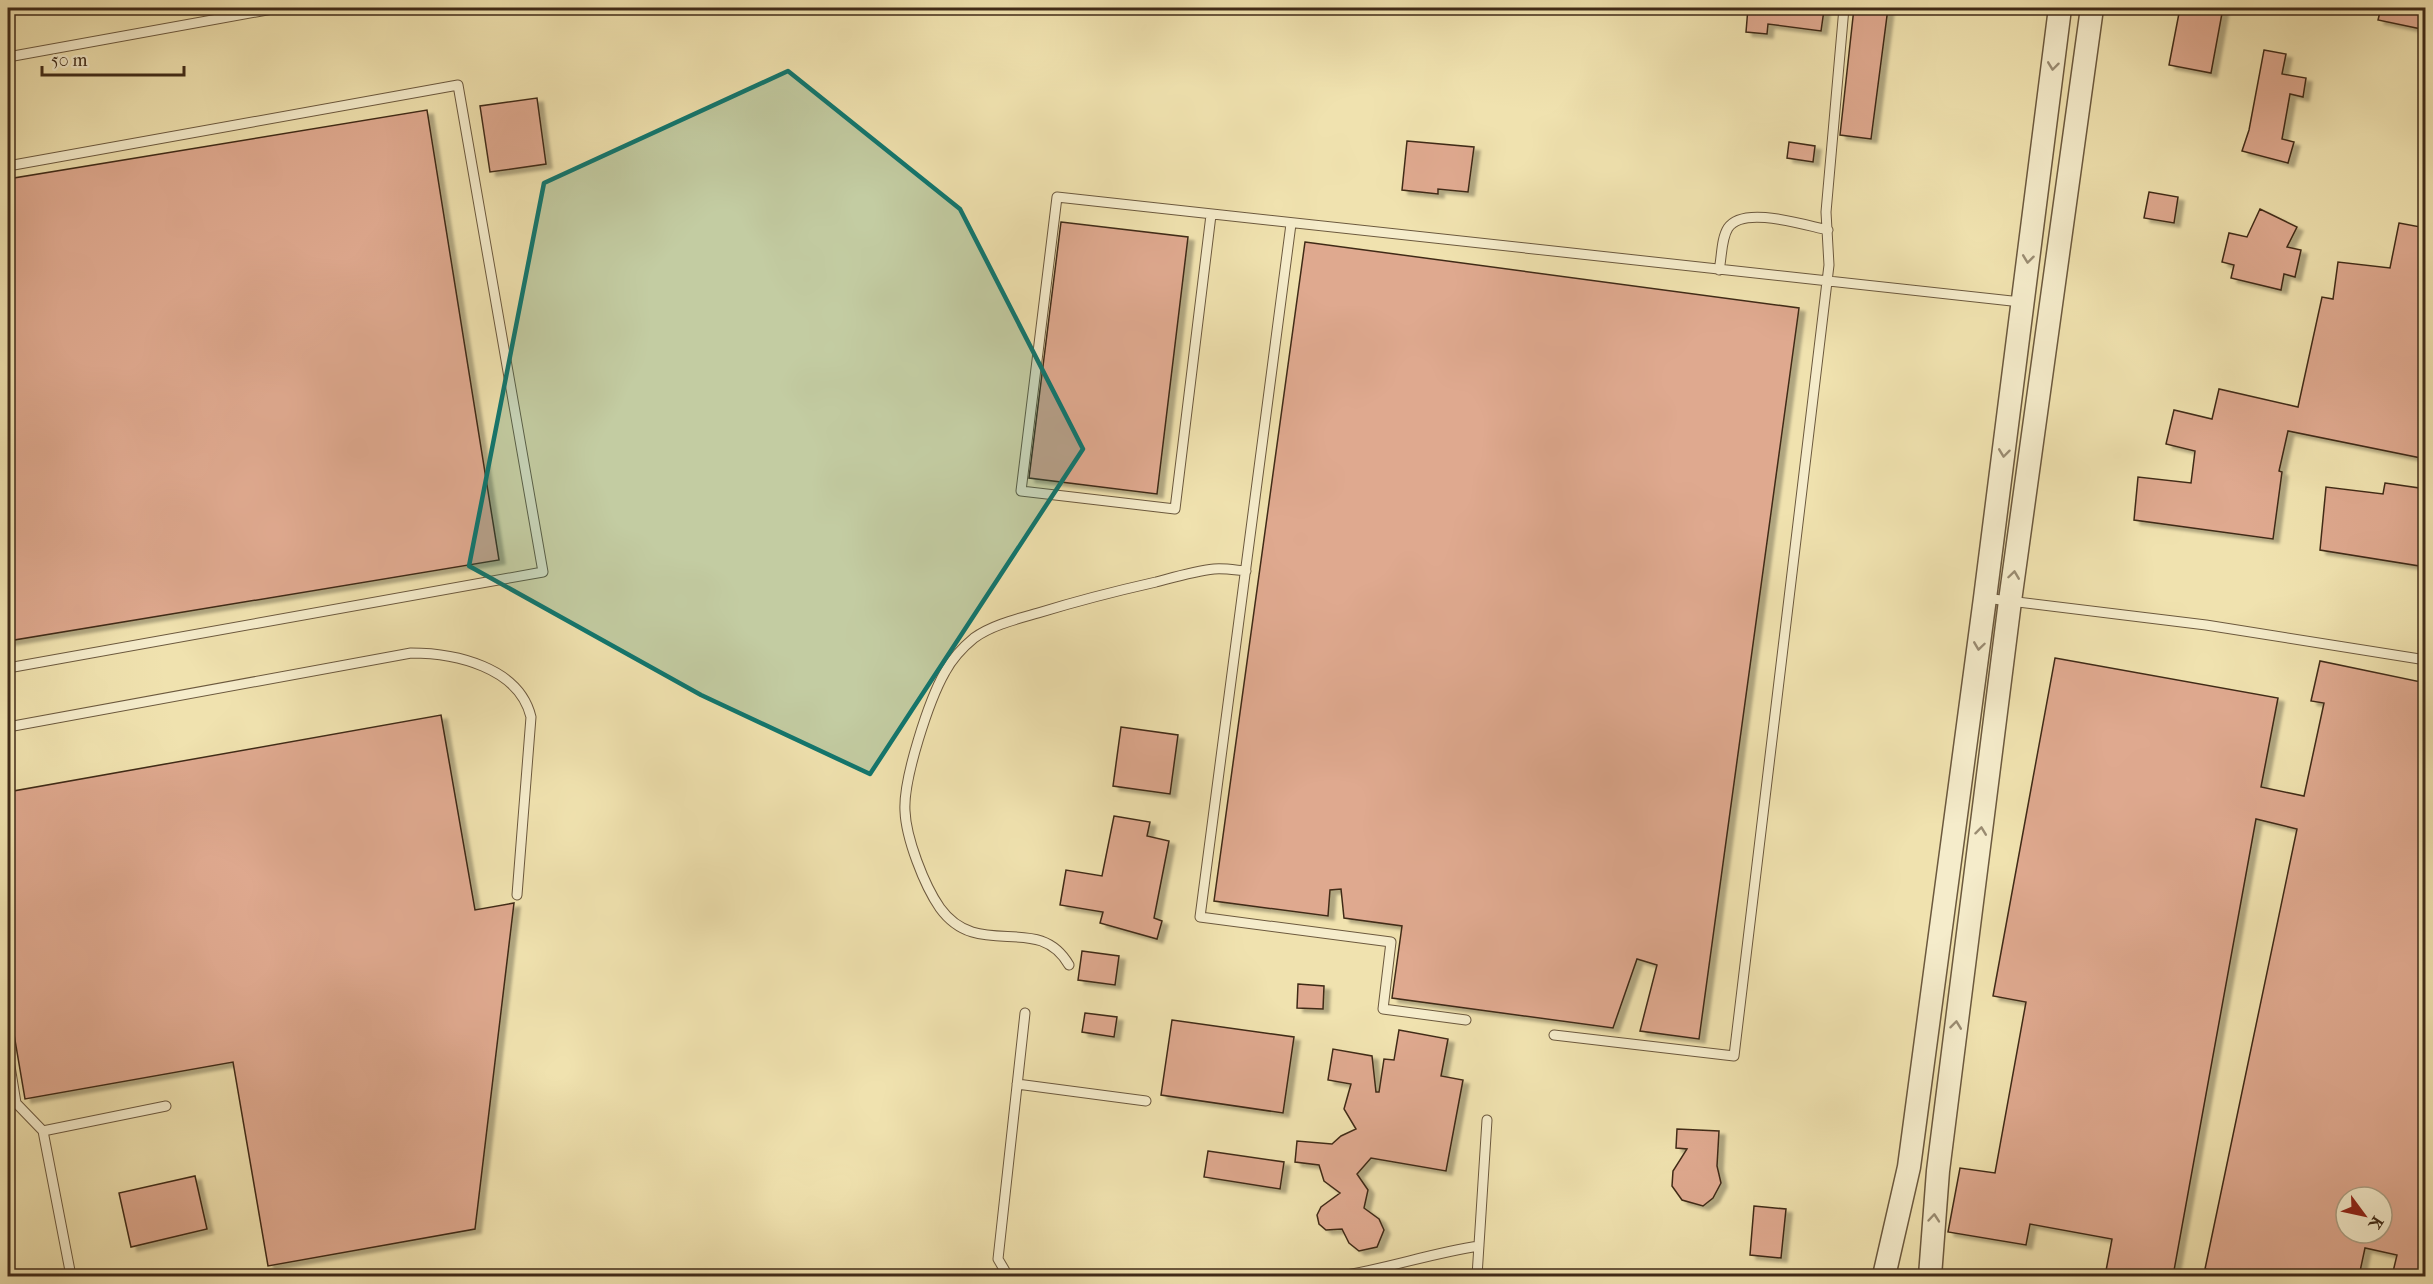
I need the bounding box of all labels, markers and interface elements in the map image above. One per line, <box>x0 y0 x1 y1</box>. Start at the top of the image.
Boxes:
scale bar <box>42 39 184 77</box>
text: 50 m <box>51 50 88 71</box>
one-way arrow <box>2047 61 2059 70</box>
one-way arrow <box>2023 254 2035 264</box>
one-way arrow <box>1998 448 2010 457</box>
one-way arrow <box>2007 571 2019 580</box>
one-way arrow <box>1973 641 1985 650</box>
one-way arrow <box>1974 827 1987 836</box>
one-way arrow <box>1950 1020 1962 1029</box>
north arrow <box>2334 1185 2394 1245</box>
text: K <box>2364 1213 2387 1234</box>
one-way arrow <box>1927 1214 1940 1223</box>

